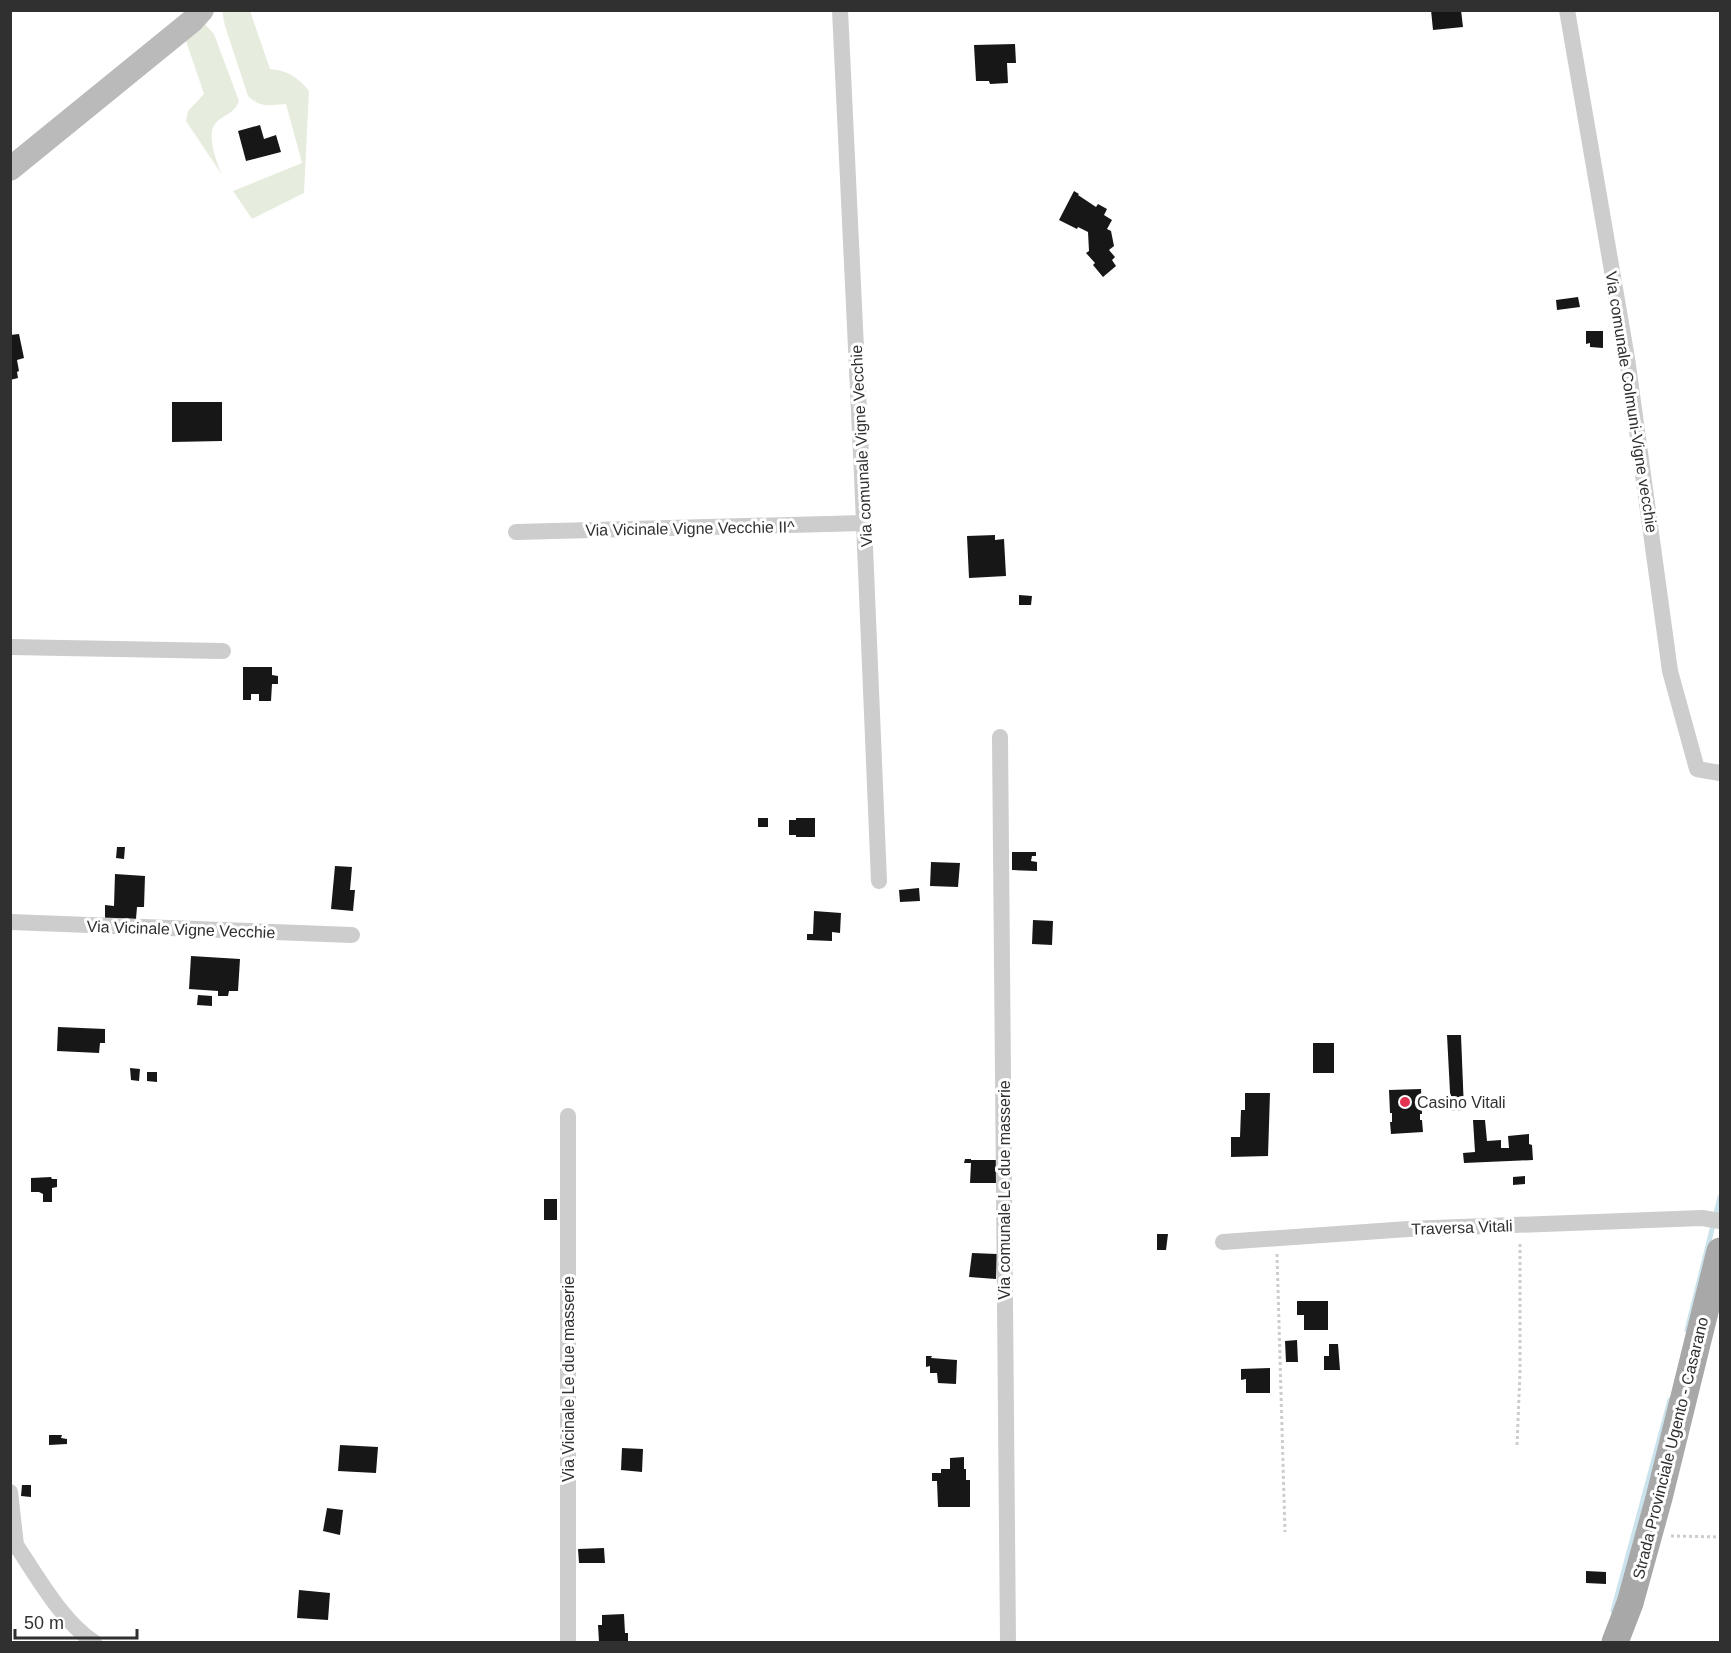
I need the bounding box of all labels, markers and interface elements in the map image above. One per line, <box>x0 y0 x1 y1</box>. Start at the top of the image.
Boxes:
street label: Via comunale Colmuni-Vigne vecchie <box>1602 270 1661 534</box>
street label: Via comunale Vigne Vecchie <box>848 344 875 547</box>
street label: Via Vicinale Vigne Vecchie II^ <box>585 518 795 539</box>
street label: Via Vicinale Vigne Vecchie <box>86 918 276 941</box>
street label: Via comunale Le due masserie <box>996 1080 1013 1300</box>
place label: Casino Vitali <box>1417 1094 1506 1111</box>
marker: Casino Vitali <box>1398 1095 1412 1109</box>
street label: Traversa Vitali <box>1411 1217 1513 1238</box>
street label: Via Vicinale Le due masserie <box>560 1276 577 1482</box>
street label: Strada Provinciale Ugento - Casarano <box>1630 1315 1711 1581</box>
scale bar <box>15 1602 136 1640</box>
text: 50 m <box>24 1613 64 1633</box>

